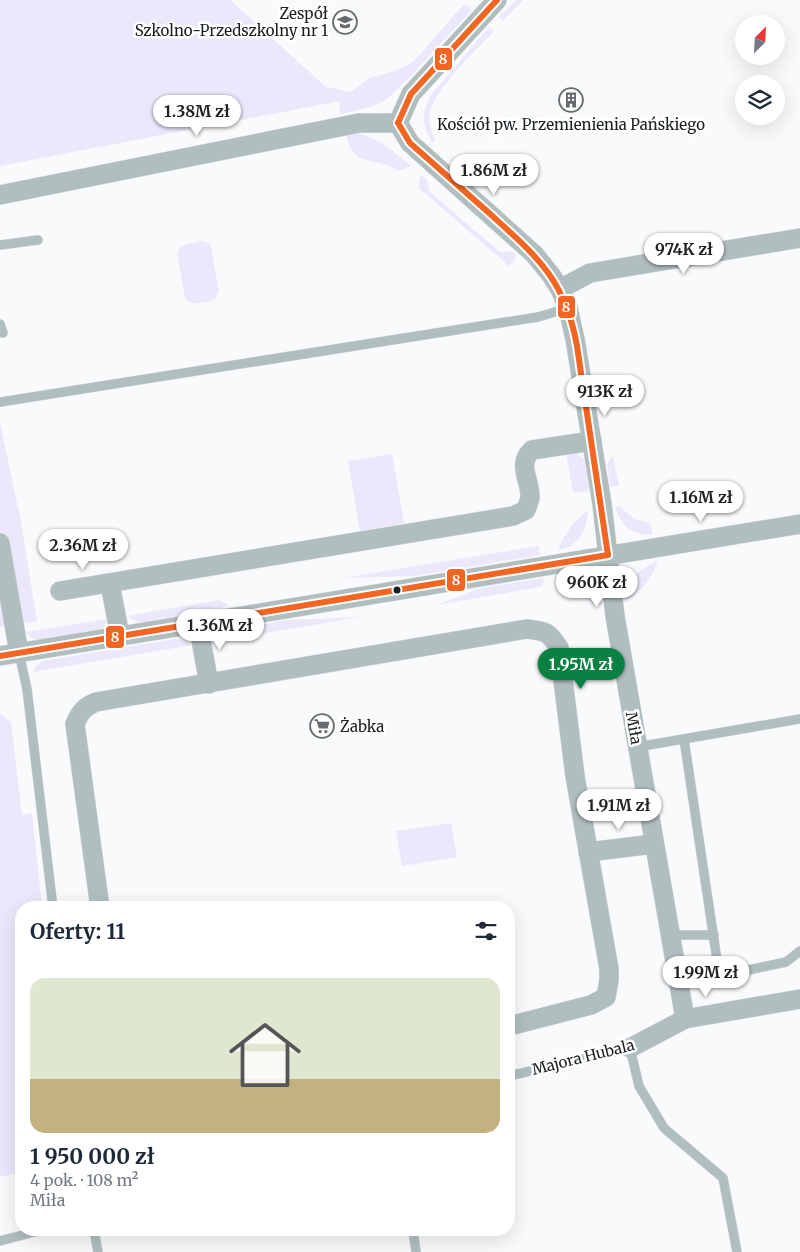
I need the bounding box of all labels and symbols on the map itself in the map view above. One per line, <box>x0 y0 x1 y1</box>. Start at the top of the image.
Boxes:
place label: Zespół Szkolno-Przedszkolny nr 1 <box>135 4 328 40</box>
school or university icon: Zespół Szkolno-Przedszkolny nr 1 <box>332 9 358 35</box>
north arrow <box>735 15 785 65</box>
line badge: 8 <box>434 47 453 71</box>
text: 8 <box>439 50 448 68</box>
building icon: Kościół pw. Przemienienia Pańskiego <box>558 87 584 113</box>
pin: 1.38M zł <box>145 94 249 137</box>
place label: Kościół pw. Przemienienia Pańskiego <box>437 115 705 134</box>
pin: 1.86M zł <box>442 154 546 196</box>
pin: 974K zł <box>638 232 730 275</box>
line badge: 8 <box>557 295 576 319</box>
text: 8 <box>562 298 571 316</box>
pin: 913K zł <box>559 374 651 417</box>
pin: 1.16M zł <box>649 480 753 523</box>
pin: 2.36M zł <box>31 528 135 571</box>
pin: 960K zł <box>551 566 643 608</box>
line badge: 8 <box>446 568 466 592</box>
text: 8 <box>452 571 461 589</box>
unlabelled marker <box>392 585 402 595</box>
pin: 1.36M zł <box>168 608 272 651</box>
line badge: 8 <box>105 625 125 649</box>
text: 8 <box>111 628 120 646</box>
pin: 1.95M zł <box>529 648 633 690</box>
street label: Miła <box>622 710 646 746</box>
supermarket icon: Żabka <box>309 713 335 739</box>
place label: Żabka <box>340 717 384 736</box>
pin: 1.91M zł <box>567 788 671 831</box>
pin: 1.99M zł <box>654 956 758 998</box>
street label: Majora Hubala <box>530 1035 636 1079</box>

